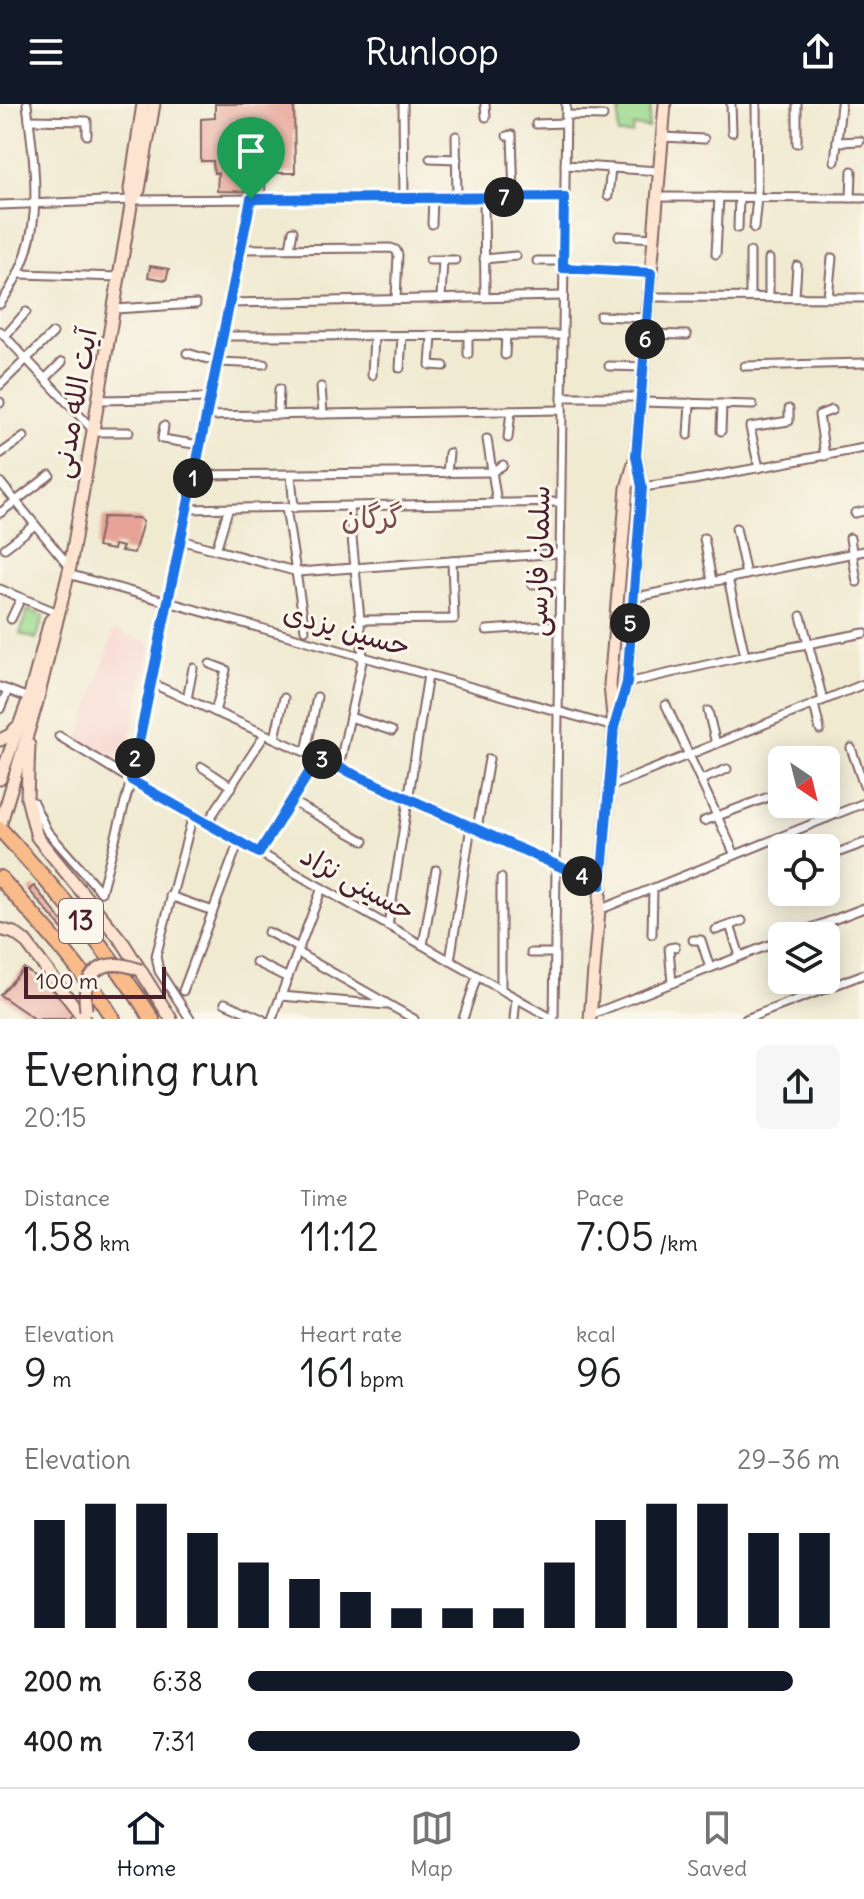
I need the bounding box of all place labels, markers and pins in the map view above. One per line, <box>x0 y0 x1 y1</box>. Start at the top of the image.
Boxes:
pin <box>217 117 285 199</box>
pin: 7 <box>484 177 524 217</box>
pin: 6 <box>625 319 665 359</box>
pin: 1 <box>173 458 213 498</box>
pin: 5 <box>610 603 650 643</box>
pin: 2 <box>115 738 155 778</box>
pin: 3 <box>302 739 342 779</box>
pin: 4 <box>562 856 602 896</box>

